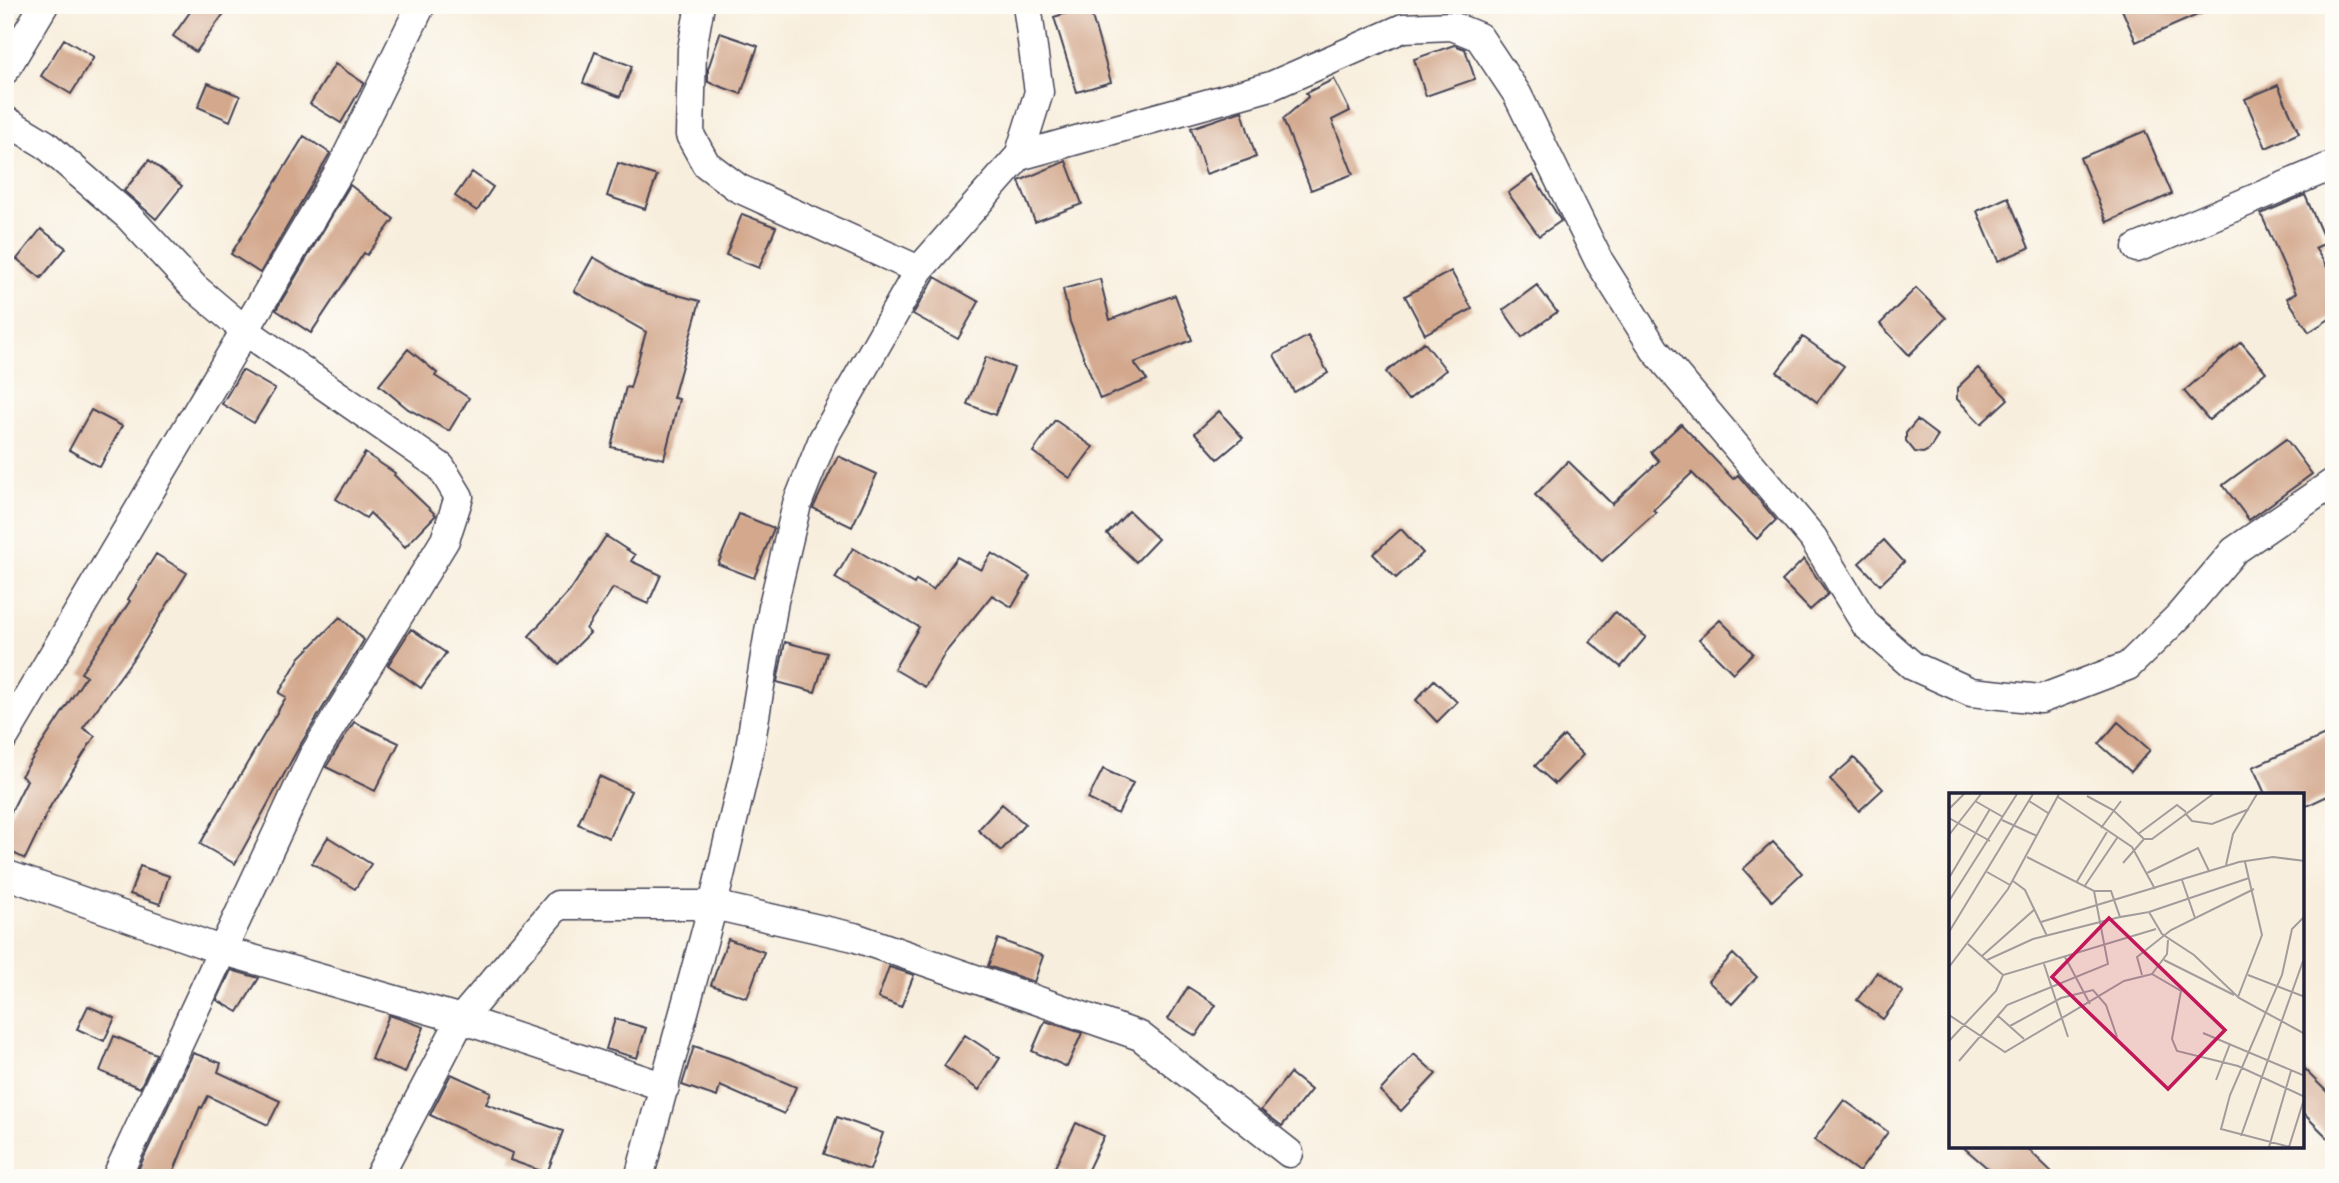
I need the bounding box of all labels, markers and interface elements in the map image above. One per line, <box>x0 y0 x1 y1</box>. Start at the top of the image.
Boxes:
inset map <box>1949 793 2304 1148</box>

